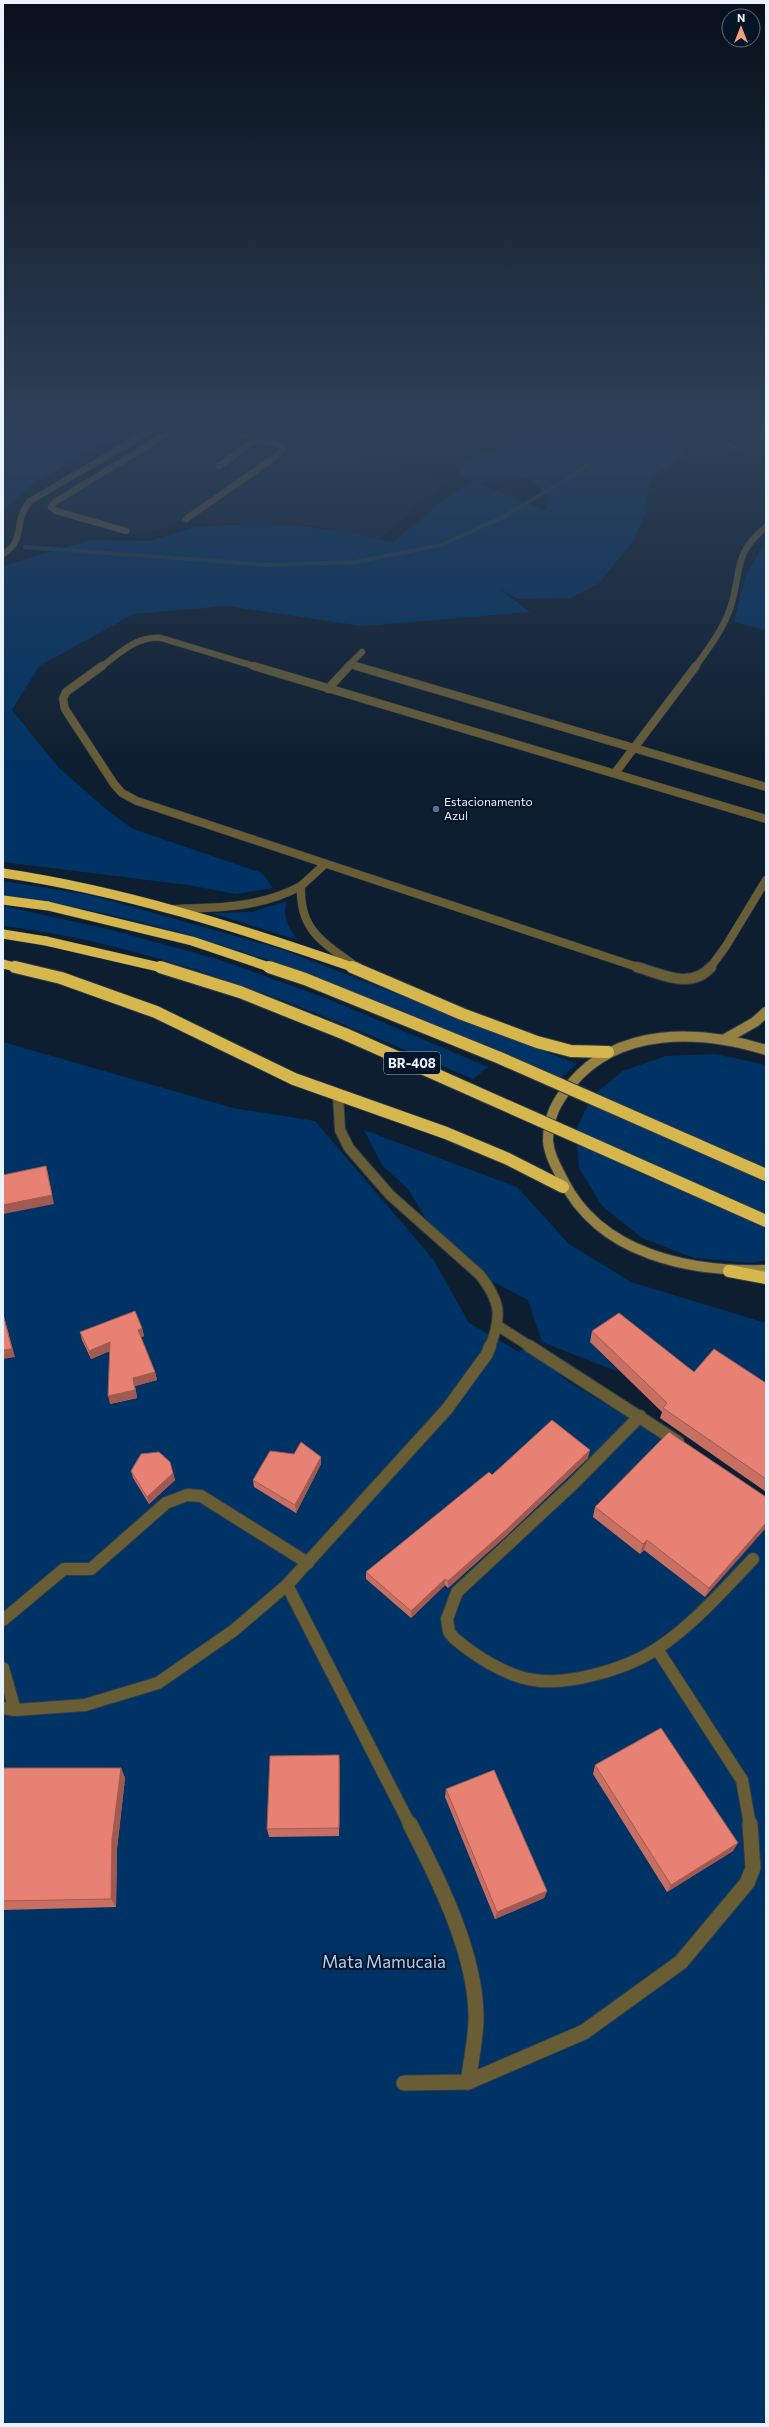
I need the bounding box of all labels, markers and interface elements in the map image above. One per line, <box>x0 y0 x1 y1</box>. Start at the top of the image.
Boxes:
north arrow <box>721 8 761 48</box>
text: N <box>737 11 745 24</box>
place label: Estacionamento Azul <box>444 794 533 822</box>
marker: Estacionamento Azul <box>431 804 441 814</box>
road number: BR-408 <box>384 1052 440 1074</box>
park label: Mata Mamucaia <box>322 1951 446 1972</box>

